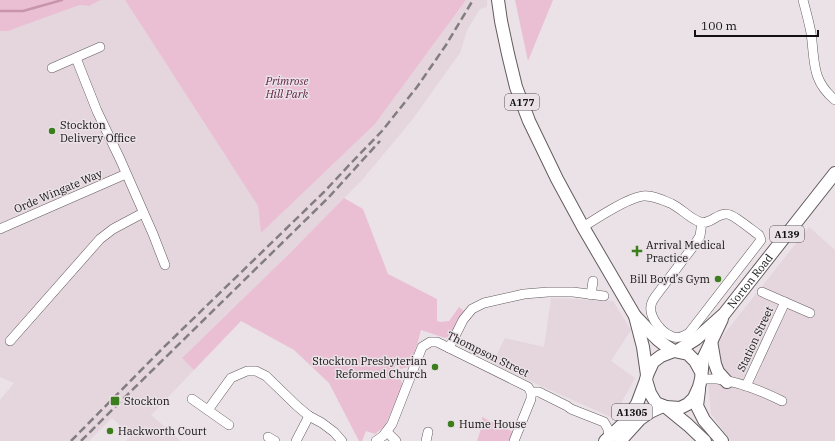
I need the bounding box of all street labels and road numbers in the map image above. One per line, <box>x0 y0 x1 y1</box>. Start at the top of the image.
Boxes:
road number: A177 <box>505 94 539 110</box>
street label: Orde Wingate Way <box>12 166 104 216</box>
road number: A139 <box>770 226 804 242</box>
street label: Norton Road <box>724 251 776 311</box>
street label: Station Street <box>734 304 776 374</box>
street label: Thompson Street <box>445 328 531 380</box>
road number: A1305 <box>612 404 652 420</box>

